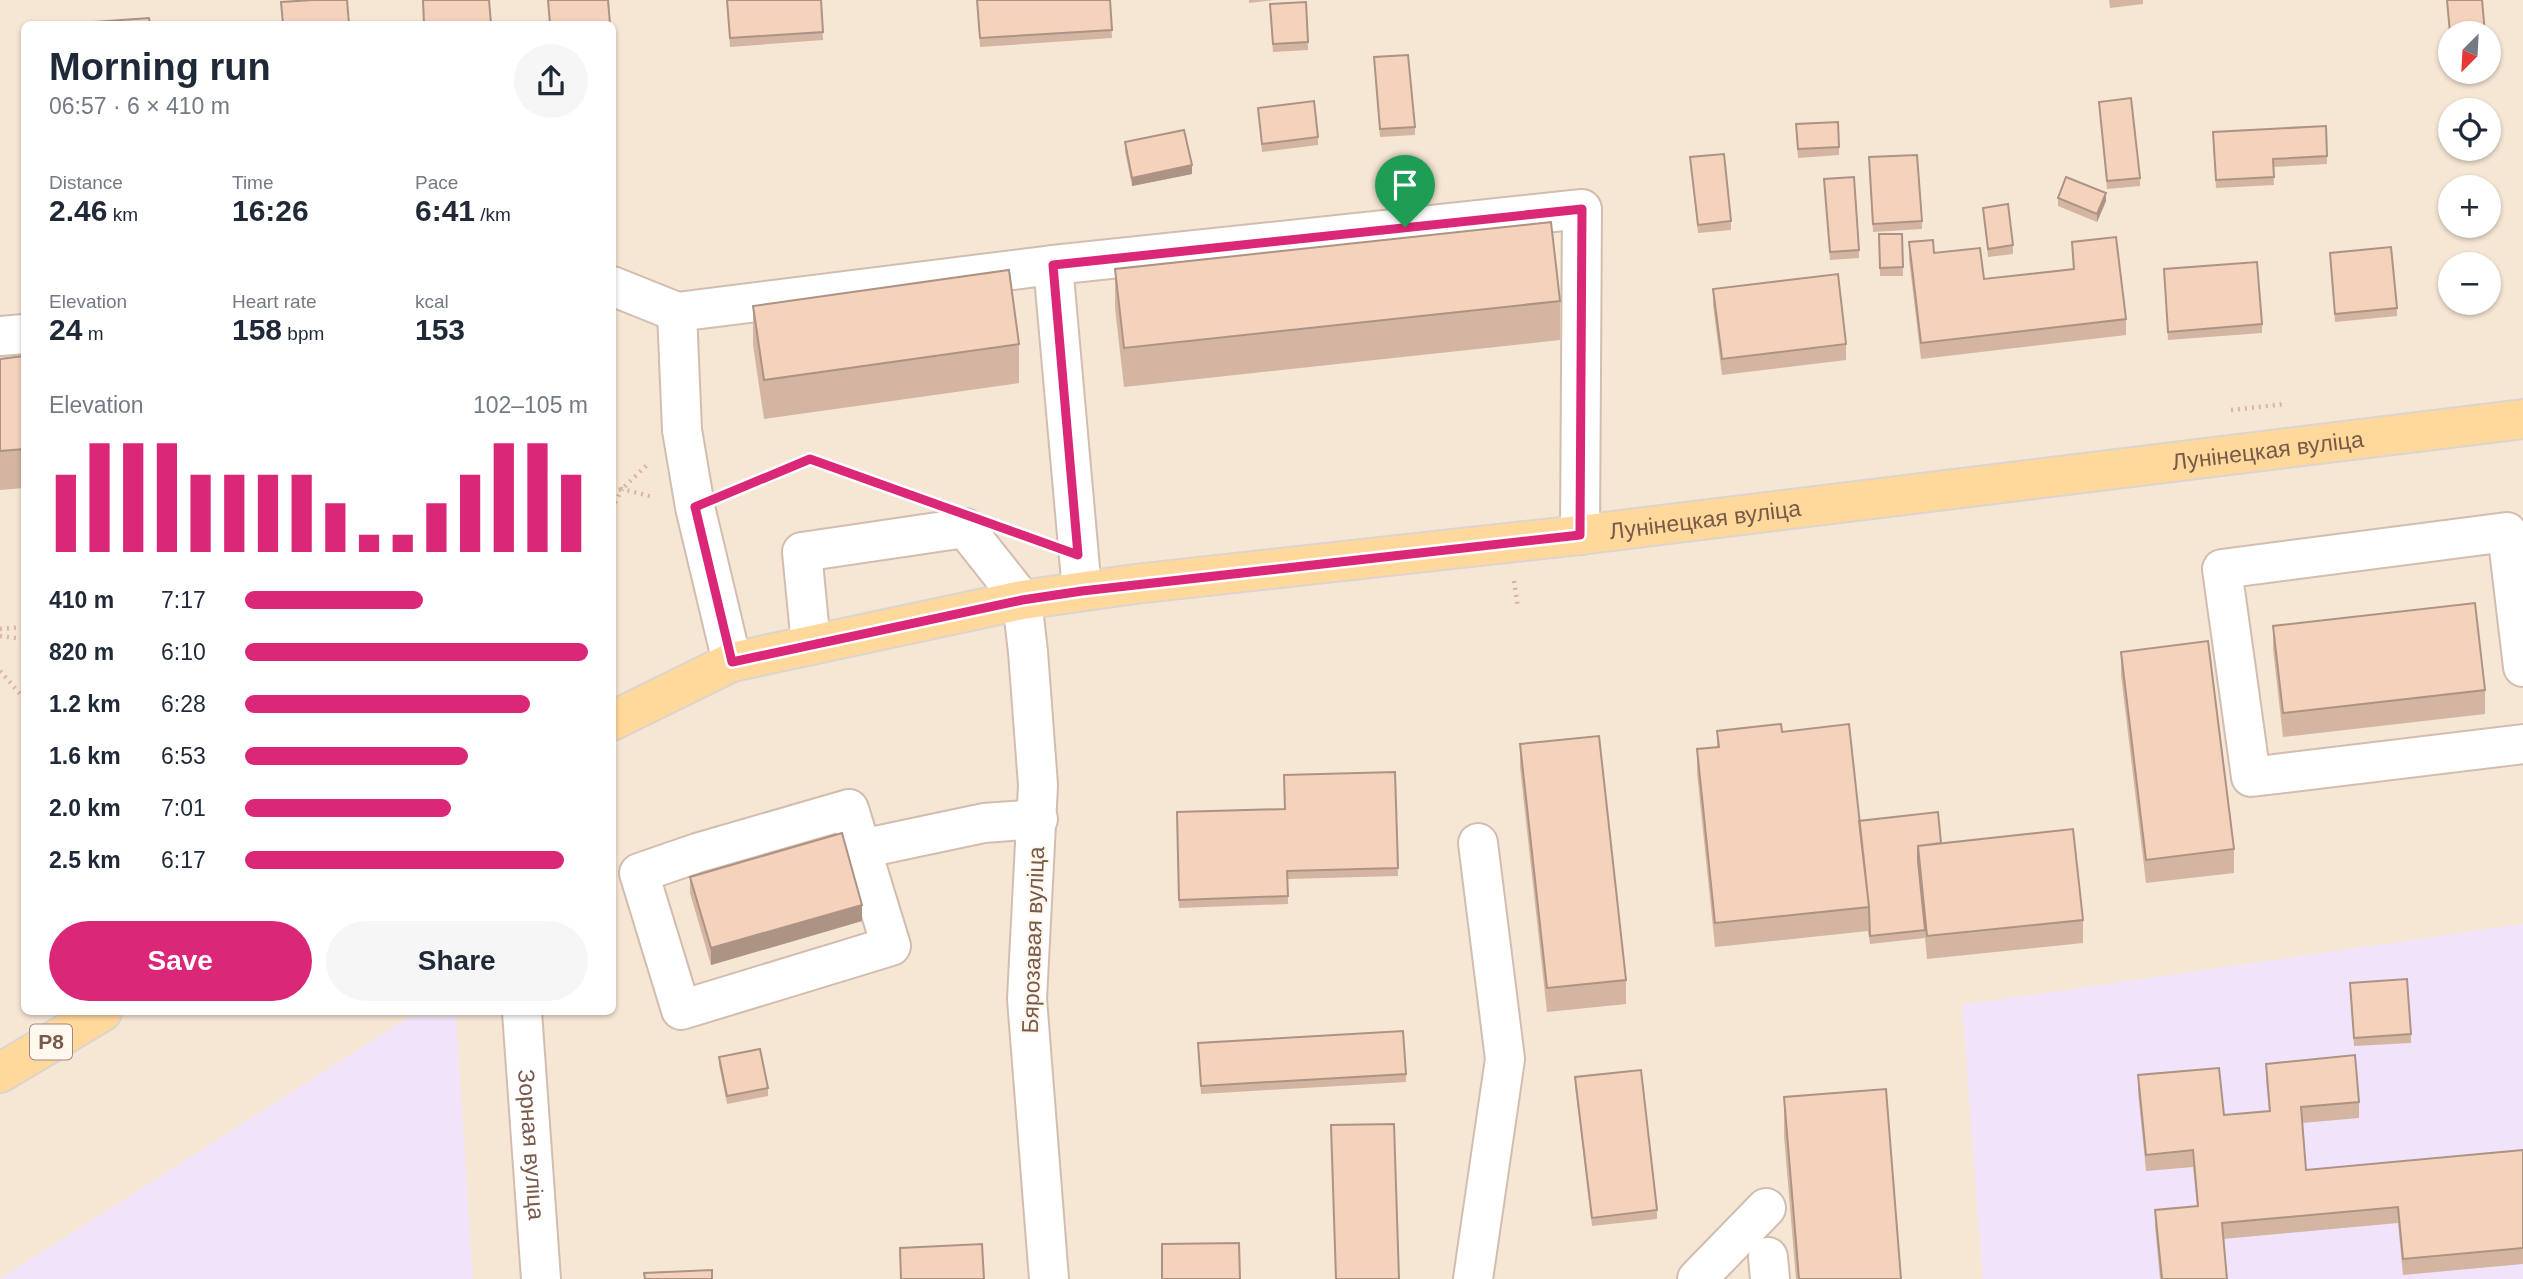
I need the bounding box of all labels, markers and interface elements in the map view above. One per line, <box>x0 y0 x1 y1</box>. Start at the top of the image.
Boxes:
north arrow <box>2438 21 2501 84</box>
map controls <box>2438 21 2501 315</box>
button: share <box>514 44 588 118</box>
text: Morning run <box>49 46 271 88</box>
text: 06:57 · 6 × 410 m <box>49 93 230 119</box>
button: locate <box>2438 98 2501 161</box>
pin <box>1375 155 1435 227</box>
icon: arrive <box>1386 166 1424 204</box>
text: Distance <box>49 172 123 193</box>
text: Time <box>232 172 274 193</box>
text: Pace <box>415 172 458 193</box>
button: + <box>2438 175 2501 238</box>
text: 2.46 <box>49 194 107 227</box>
text: 16:26 <box>232 194 309 227</box>
text: 6:41 <box>415 194 475 227</box>
text: km <box>107 204 138 225</box>
text: /km <box>475 204 511 225</box>
button: − <box>2438 252 2501 315</box>
text: Elevation <box>49 291 127 312</box>
text: Heart rate <box>232 291 316 312</box>
text: kcal <box>415 291 449 312</box>
text: 24 <box>49 313 82 346</box>
text: 158 <box>232 313 282 346</box>
text: 153 <box>415 313 465 346</box>
text: m <box>82 323 103 344</box>
text: bpm <box>282 323 324 344</box>
text: Elevation <box>49 392 144 418</box>
text: 102–105 m <box>473 392 588 418</box>
street label: Лунінецкая вуліца <box>2170 426 2365 475</box>
street label: Лунінецкая вуліца <box>1608 495 1802 544</box>
text: 410 m <box>49 587 114 613</box>
text: 7:17 <box>161 587 206 613</box>
text: 820 m <box>49 639 114 665</box>
text: 6:10 <box>161 639 206 665</box>
text: 1.2 km <box>49 691 121 717</box>
text: 6:28 <box>161 691 206 717</box>
text: 1.6 km <box>49 743 121 769</box>
text: 6:53 <box>161 743 206 769</box>
text: 2.0 km <box>49 795 121 821</box>
text: 7:01 <box>161 795 206 821</box>
street label: Бярозавая вуліца <box>1017 846 1049 1034</box>
text: 2.5 km <box>49 847 121 873</box>
text: 6:17 <box>161 847 206 873</box>
button: Save <box>49 921 312 1001</box>
button: Share <box>326 921 588 1001</box>
road number: Р8 <box>30 1024 72 1060</box>
street label: Зорная вуліца <box>513 1068 550 1221</box>

